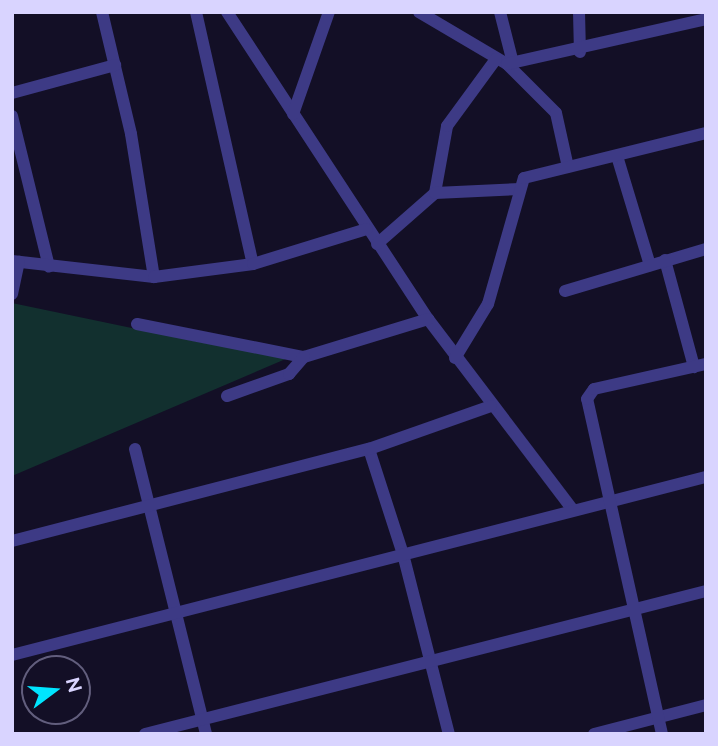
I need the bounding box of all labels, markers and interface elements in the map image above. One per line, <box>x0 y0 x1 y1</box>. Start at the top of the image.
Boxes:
north arrow <box>21 655 91 725</box>
text: N <box>62 675 87 695</box>

